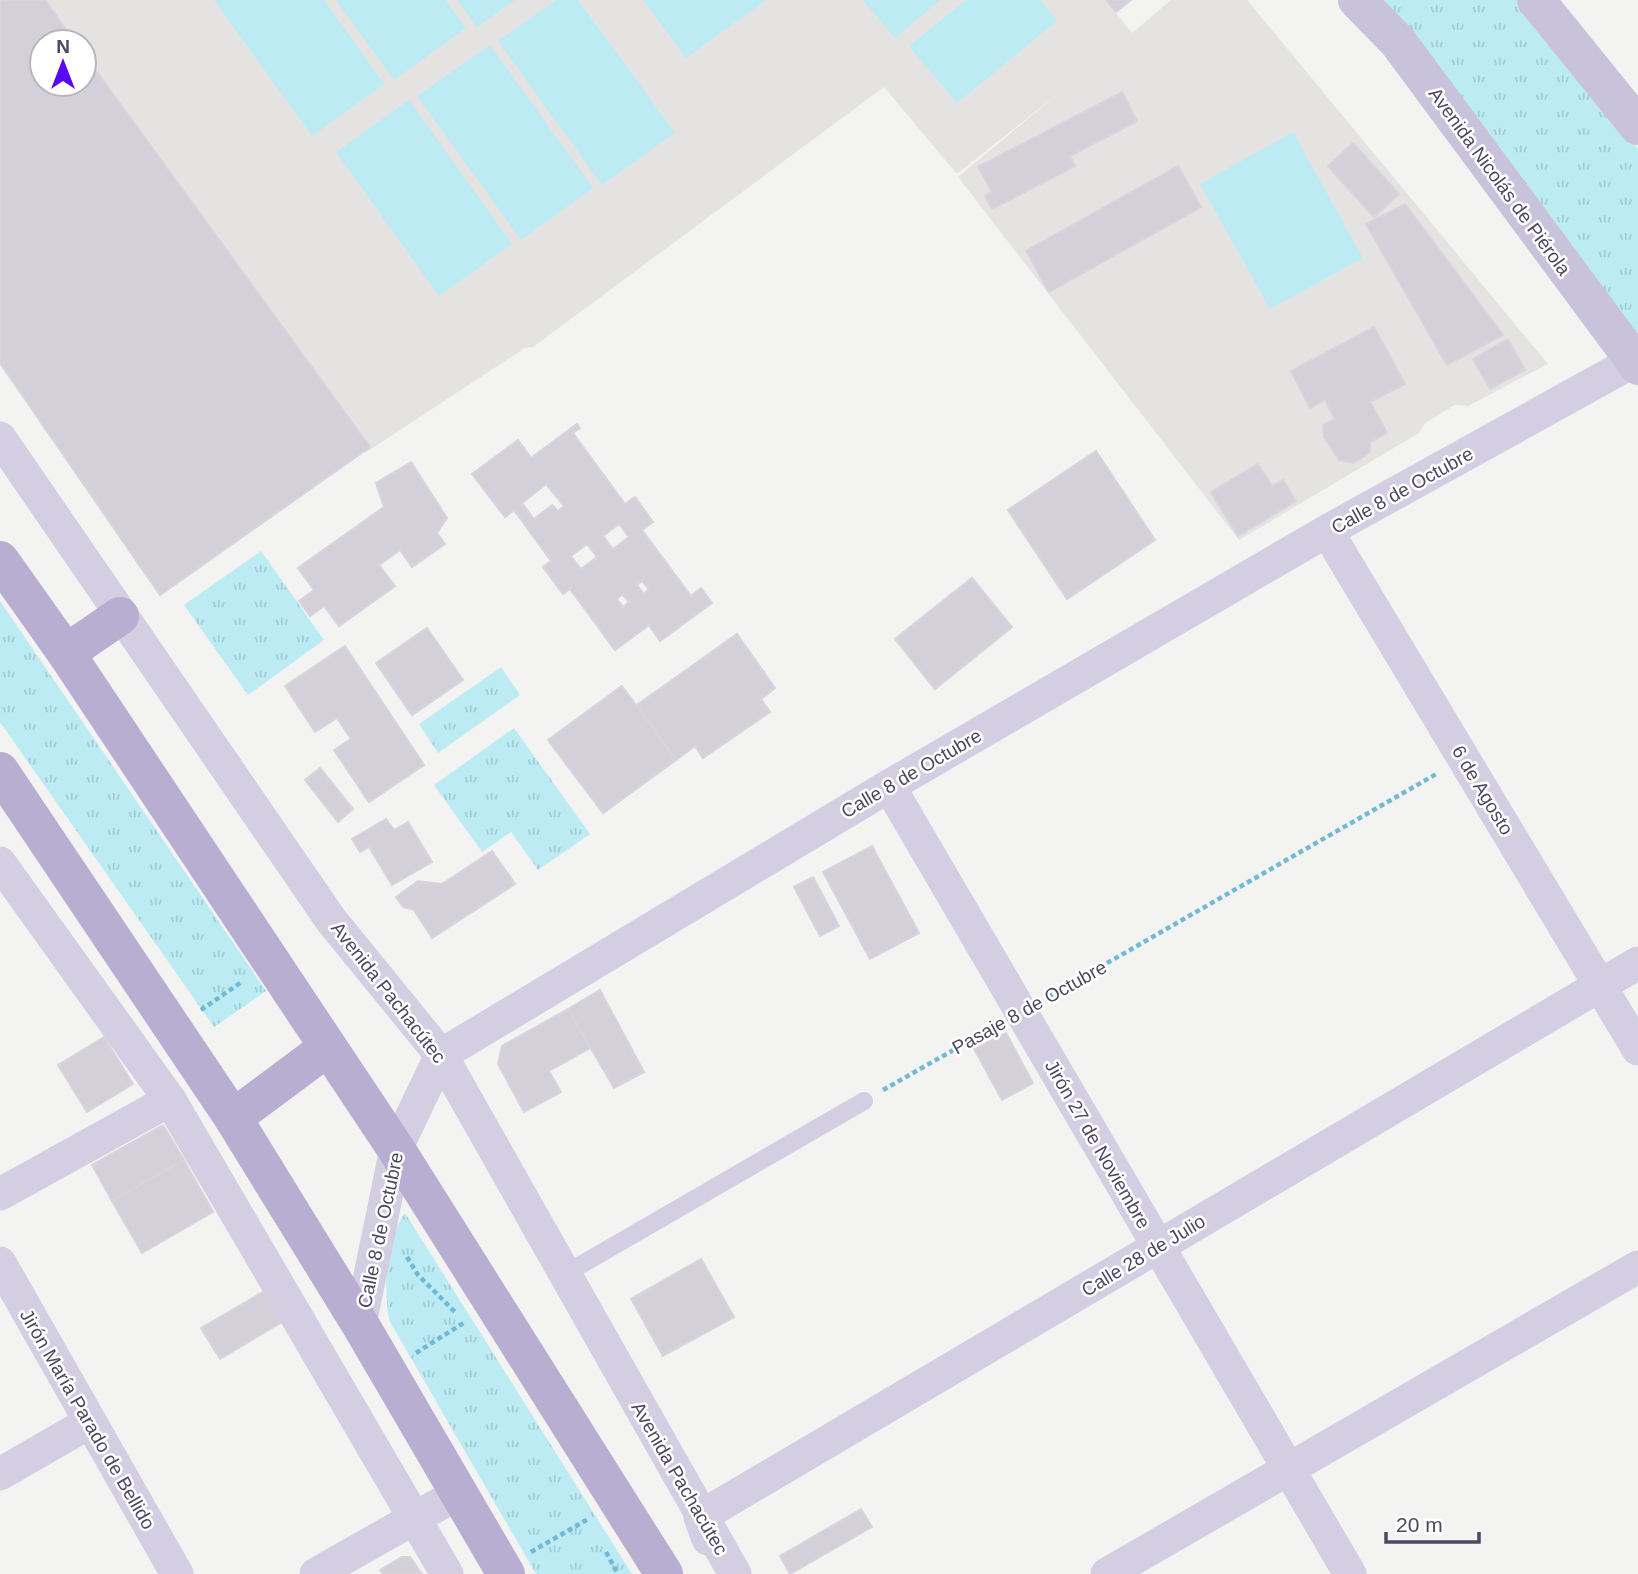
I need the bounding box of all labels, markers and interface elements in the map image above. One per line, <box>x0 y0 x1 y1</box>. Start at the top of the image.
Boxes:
north arrow <box>28 28 98 98</box>
text: N <box>56 36 70 57</box>
street label: Avenida Nicolás de Piérola <box>1424 83 1575 280</box>
street label: Calle 8 de Octubre <box>1328 443 1477 538</box>
street label: Calle 8 de Octubre <box>837 725 985 822</box>
street label: 6 de Agosto <box>1448 742 1517 839</box>
street label: Avenida Pachacútec <box>327 918 450 1067</box>
street label: Pasaje 8 de Octubre <box>948 956 1110 1059</box>
street label: Jirón 27 de Noviembre <box>1041 1056 1154 1232</box>
street label: Calle 8 de Octubre <box>354 1150 407 1310</box>
street label: Calle 28 de Julio <box>1078 1210 1209 1301</box>
street label: Jirón María Parado de Bellido <box>16 1306 159 1533</box>
street label: Avenida Pachacútec <box>627 1398 732 1558</box>
scale bar <box>1386 1500 1479 1544</box>
text: 20 m <box>1396 1513 1443 1536</box>

